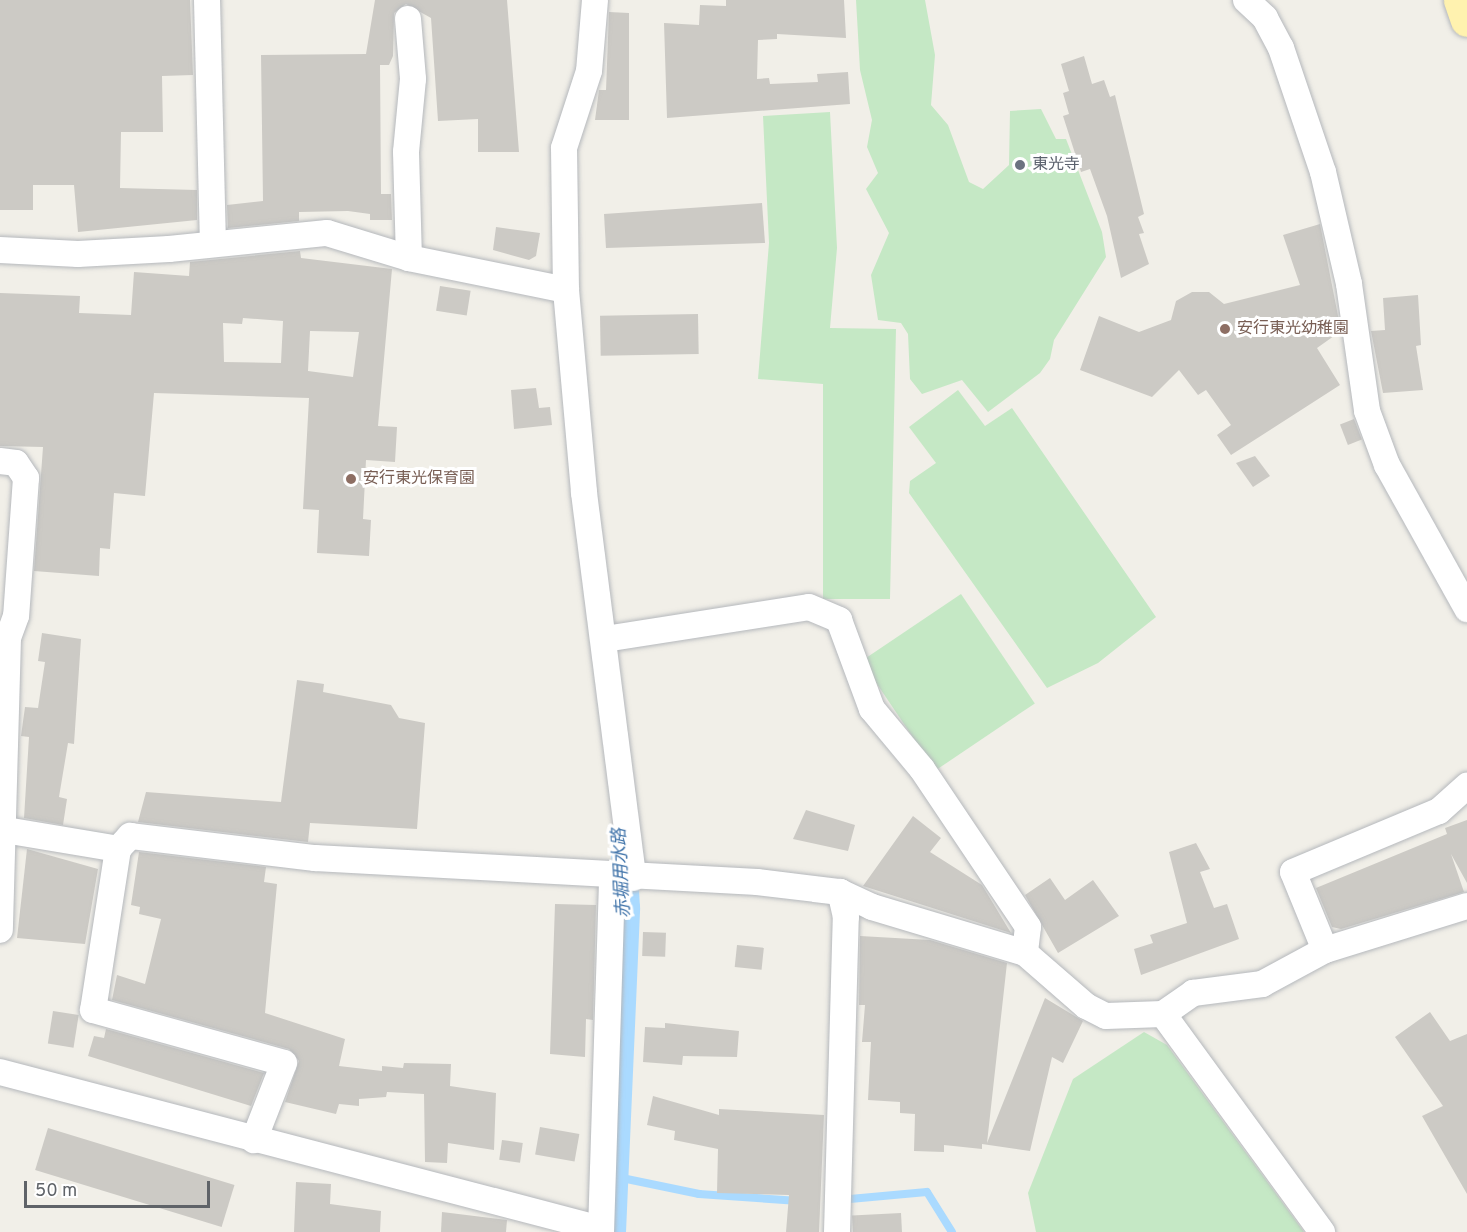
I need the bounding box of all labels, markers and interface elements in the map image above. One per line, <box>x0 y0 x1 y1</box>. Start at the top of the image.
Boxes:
place label: 東光寺 <box>1032 155 1080 175</box>
marker: 東光寺 <box>1013 158 1027 172</box>
place label: 安行東光幼稚園 <box>1237 319 1349 339</box>
marker: 安行東光幼稚園 <box>1218 322 1232 336</box>
place label: 安行東光保育園 <box>363 469 475 489</box>
marker: 安行東光保育園 <box>344 472 358 486</box>
water label: 赤堀用水路 <box>610 827 636 919</box>
scale bar <box>27 1169 213 1207</box>
text: 50 m <box>35 1180 77 1203</box>

